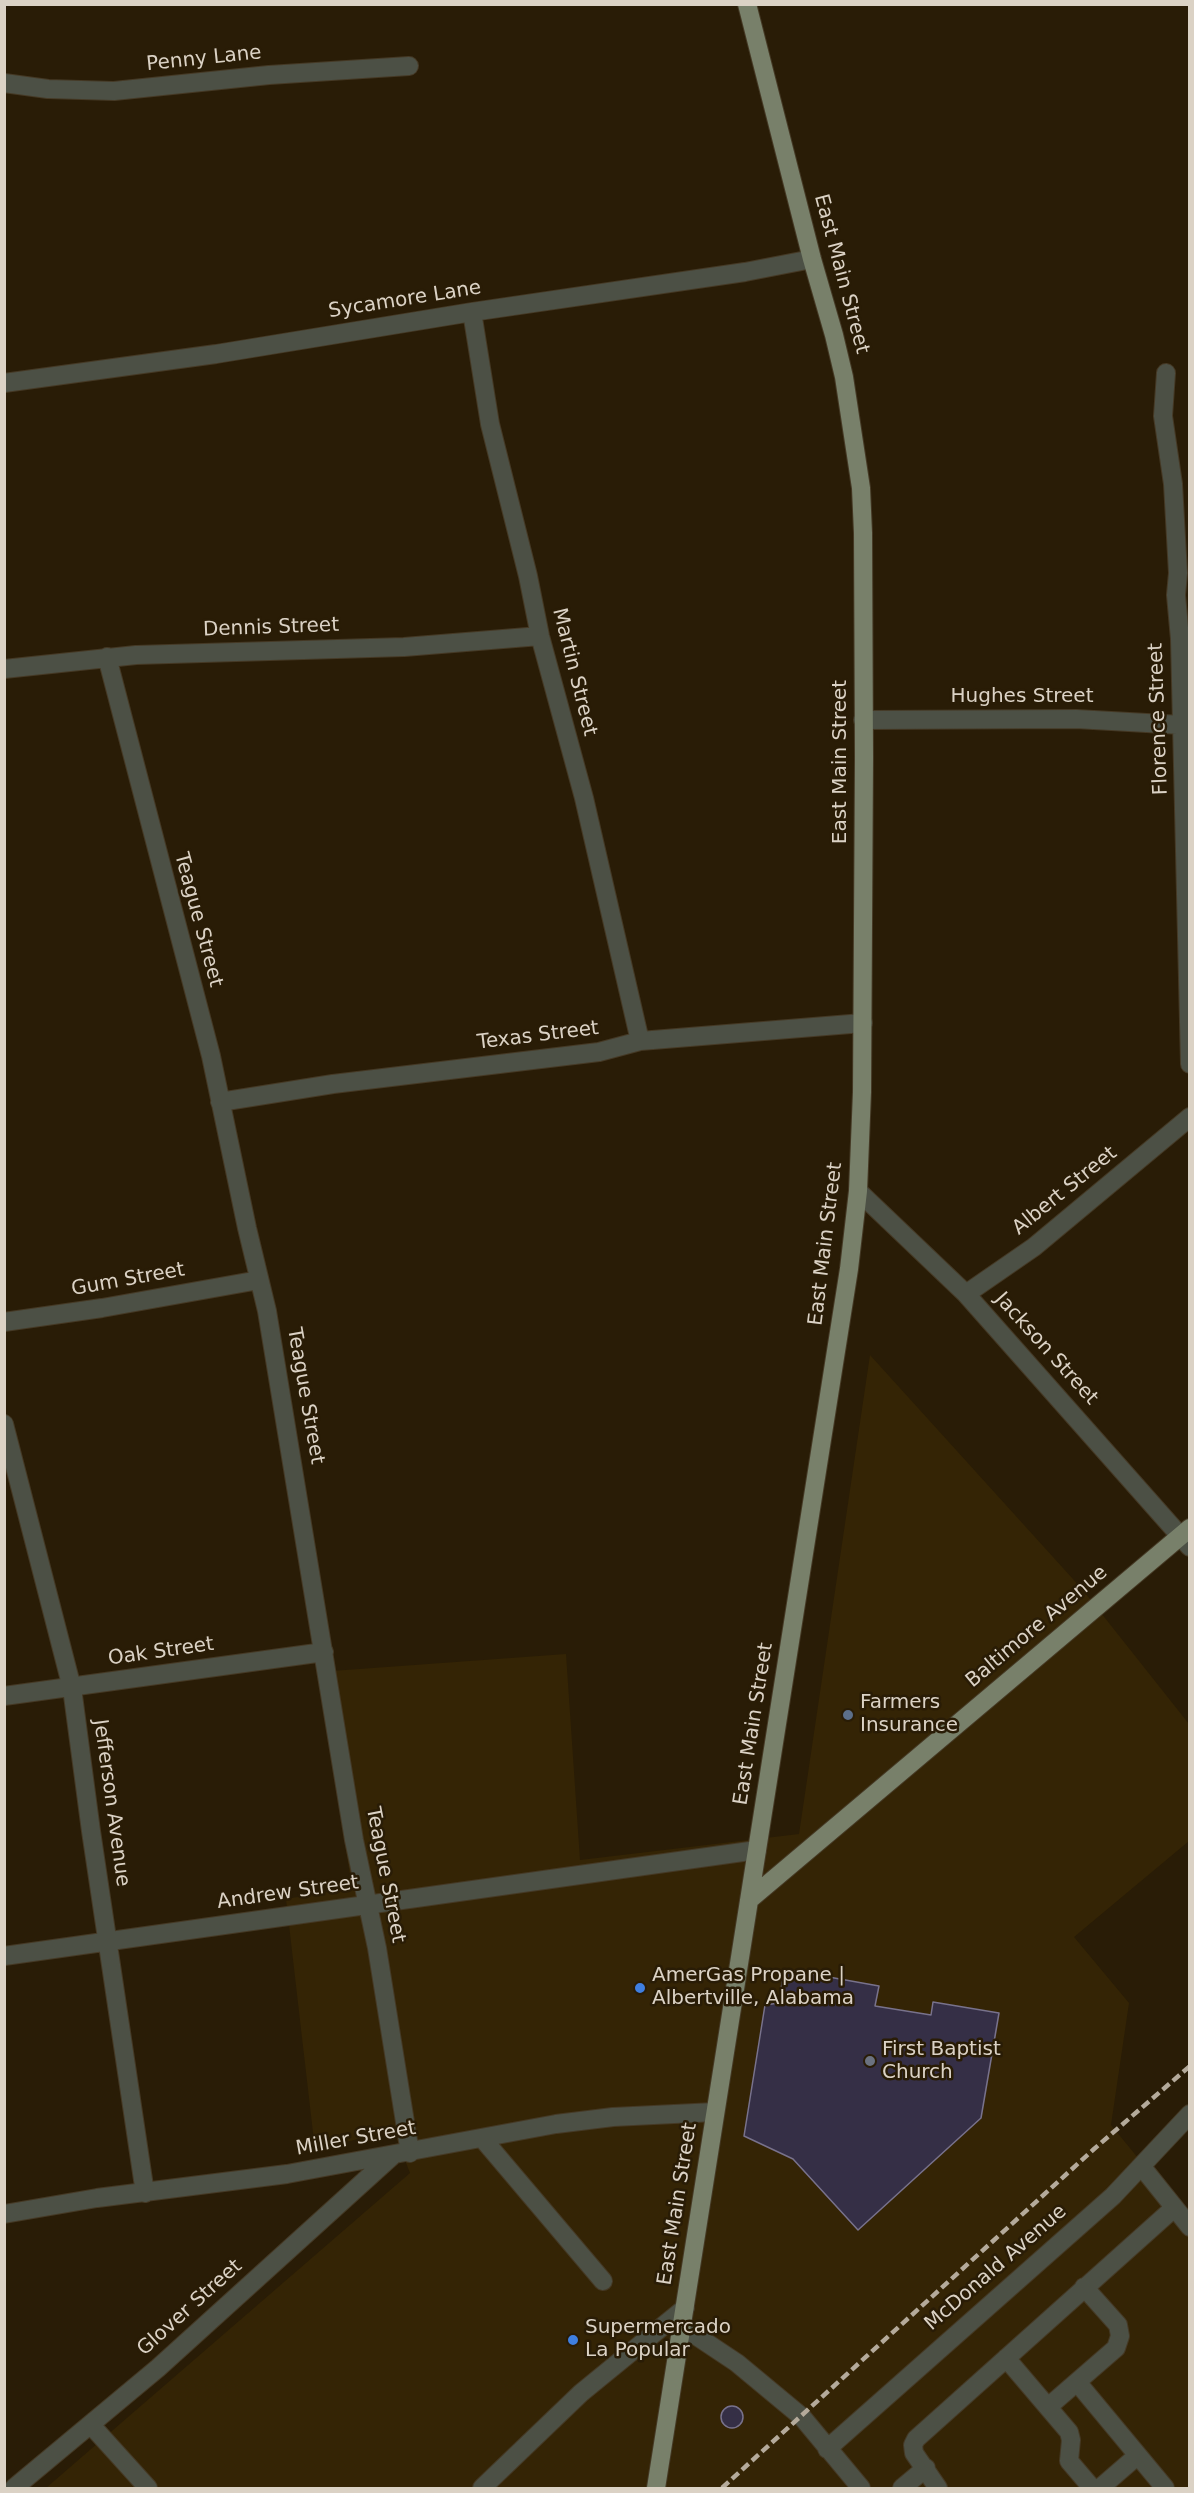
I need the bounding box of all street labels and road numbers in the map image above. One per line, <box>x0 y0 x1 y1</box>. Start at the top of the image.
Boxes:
street label: Penny Lane <box>145 41 263 77</box>
street label: East Main Street <box>808 192 874 356</box>
street label: Sycamore Lane <box>327 276 483 324</box>
street label: Martin Street <box>547 606 601 738</box>
street label: Dennis Street <box>203 614 339 642</box>
street label: Florence Street <box>1144 642 1174 796</box>
street label: East Main Street <box>829 680 853 844</box>
street label: Hughes Street <box>951 685 1093 709</box>
street label: Teague Street <box>169 850 227 990</box>
street label: Texas Street <box>476 1017 600 1055</box>
street label: Albert Street <box>1008 1142 1122 1240</box>
street label: East Main Street <box>804 1161 848 1327</box>
street label: Gum Street <box>69 1258 187 1302</box>
street label: Jackson Street <box>989 1288 1103 1410</box>
street label: Teague Street <box>281 1326 329 1466</box>
street label: Baltimore Avenue <box>961 1561 1113 1693</box>
street label: Oak Street <box>106 1633 216 1671</box>
street label: East Main Street <box>729 1641 779 1807</box>
street label: Jefferson Avenue <box>87 1718 135 1888</box>
street label: Teague Street <box>360 1805 410 1945</box>
street label: Andrew Street <box>216 1871 360 1915</box>
street label: Miller Street <box>294 2117 418 2161</box>
street label: East Main Street <box>653 2121 703 2287</box>
street label: McDonald Avenue <box>920 2200 1072 2336</box>
street label: Glover Street <box>133 2255 247 2361</box>

